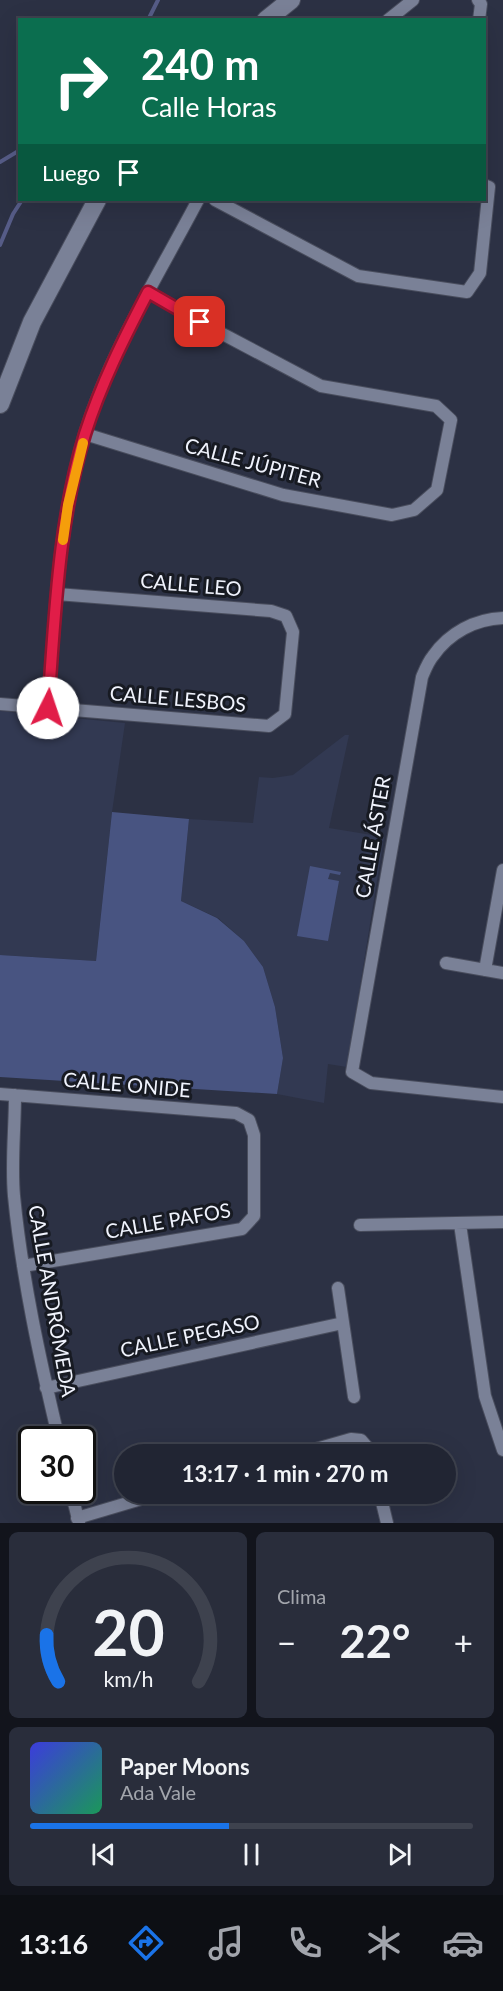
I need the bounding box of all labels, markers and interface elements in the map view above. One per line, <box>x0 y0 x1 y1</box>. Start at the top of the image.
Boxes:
text: 240 m <box>141 39 259 89</box>
icon: right <box>42 42 120 120</box>
text: Calle Horas <box>141 90 277 123</box>
icon: arrive <box>112 156 145 189</box>
text: Luego <box>42 159 100 186</box>
pin <box>174 296 225 347</box>
icon: arrive <box>183 305 216 338</box>
street label: CALLE JÚPITER <box>182 432 325 492</box>
street label: CALLE LEO <box>139 568 243 600</box>
position arrow <box>16 676 80 740</box>
street label: CALLE LESBOS <box>109 680 247 716</box>
street label: CALLE ÁSTER <box>349 773 395 900</box>
street label: CALLE ONIDE <box>62 1066 192 1102</box>
street label: CALLE PAFOS <box>103 1197 232 1243</box>
street label: CALLE ANDRÓMEDA <box>24 1203 82 1399</box>
street label: CALLE PEGASO <box>118 1308 262 1362</box>
speed limit sign: 30 <box>18 1426 96 1504</box>
text: 13:17 · 1 min · 270 m <box>182 1460 388 1487</box>
text: Clima <box>277 1584 326 1608</box>
text: 20 <box>92 1594 164 1669</box>
text: 22° <box>340 1614 410 1668</box>
text: − <box>277 1622 296 1662</box>
text: + <box>454 1622 473 1662</box>
text: km/h <box>103 1666 153 1692</box>
text: Paper Moons <box>120 1753 250 1780</box>
text: Ada Vale <box>120 1780 196 1804</box>
icon: previous <box>87 1838 120 1871</box>
icon: pause <box>235 1838 268 1871</box>
icon: next <box>383 1838 416 1871</box>
icon: directions <box>125 1922 167 1964</box>
icon: music <box>205 1922 247 1964</box>
icon: phone <box>284 1922 326 1964</box>
icon: climate <box>363 1922 405 1964</box>
icon: car <box>442 1922 484 1964</box>
text: 13:16 <box>19 1927 88 1960</box>

